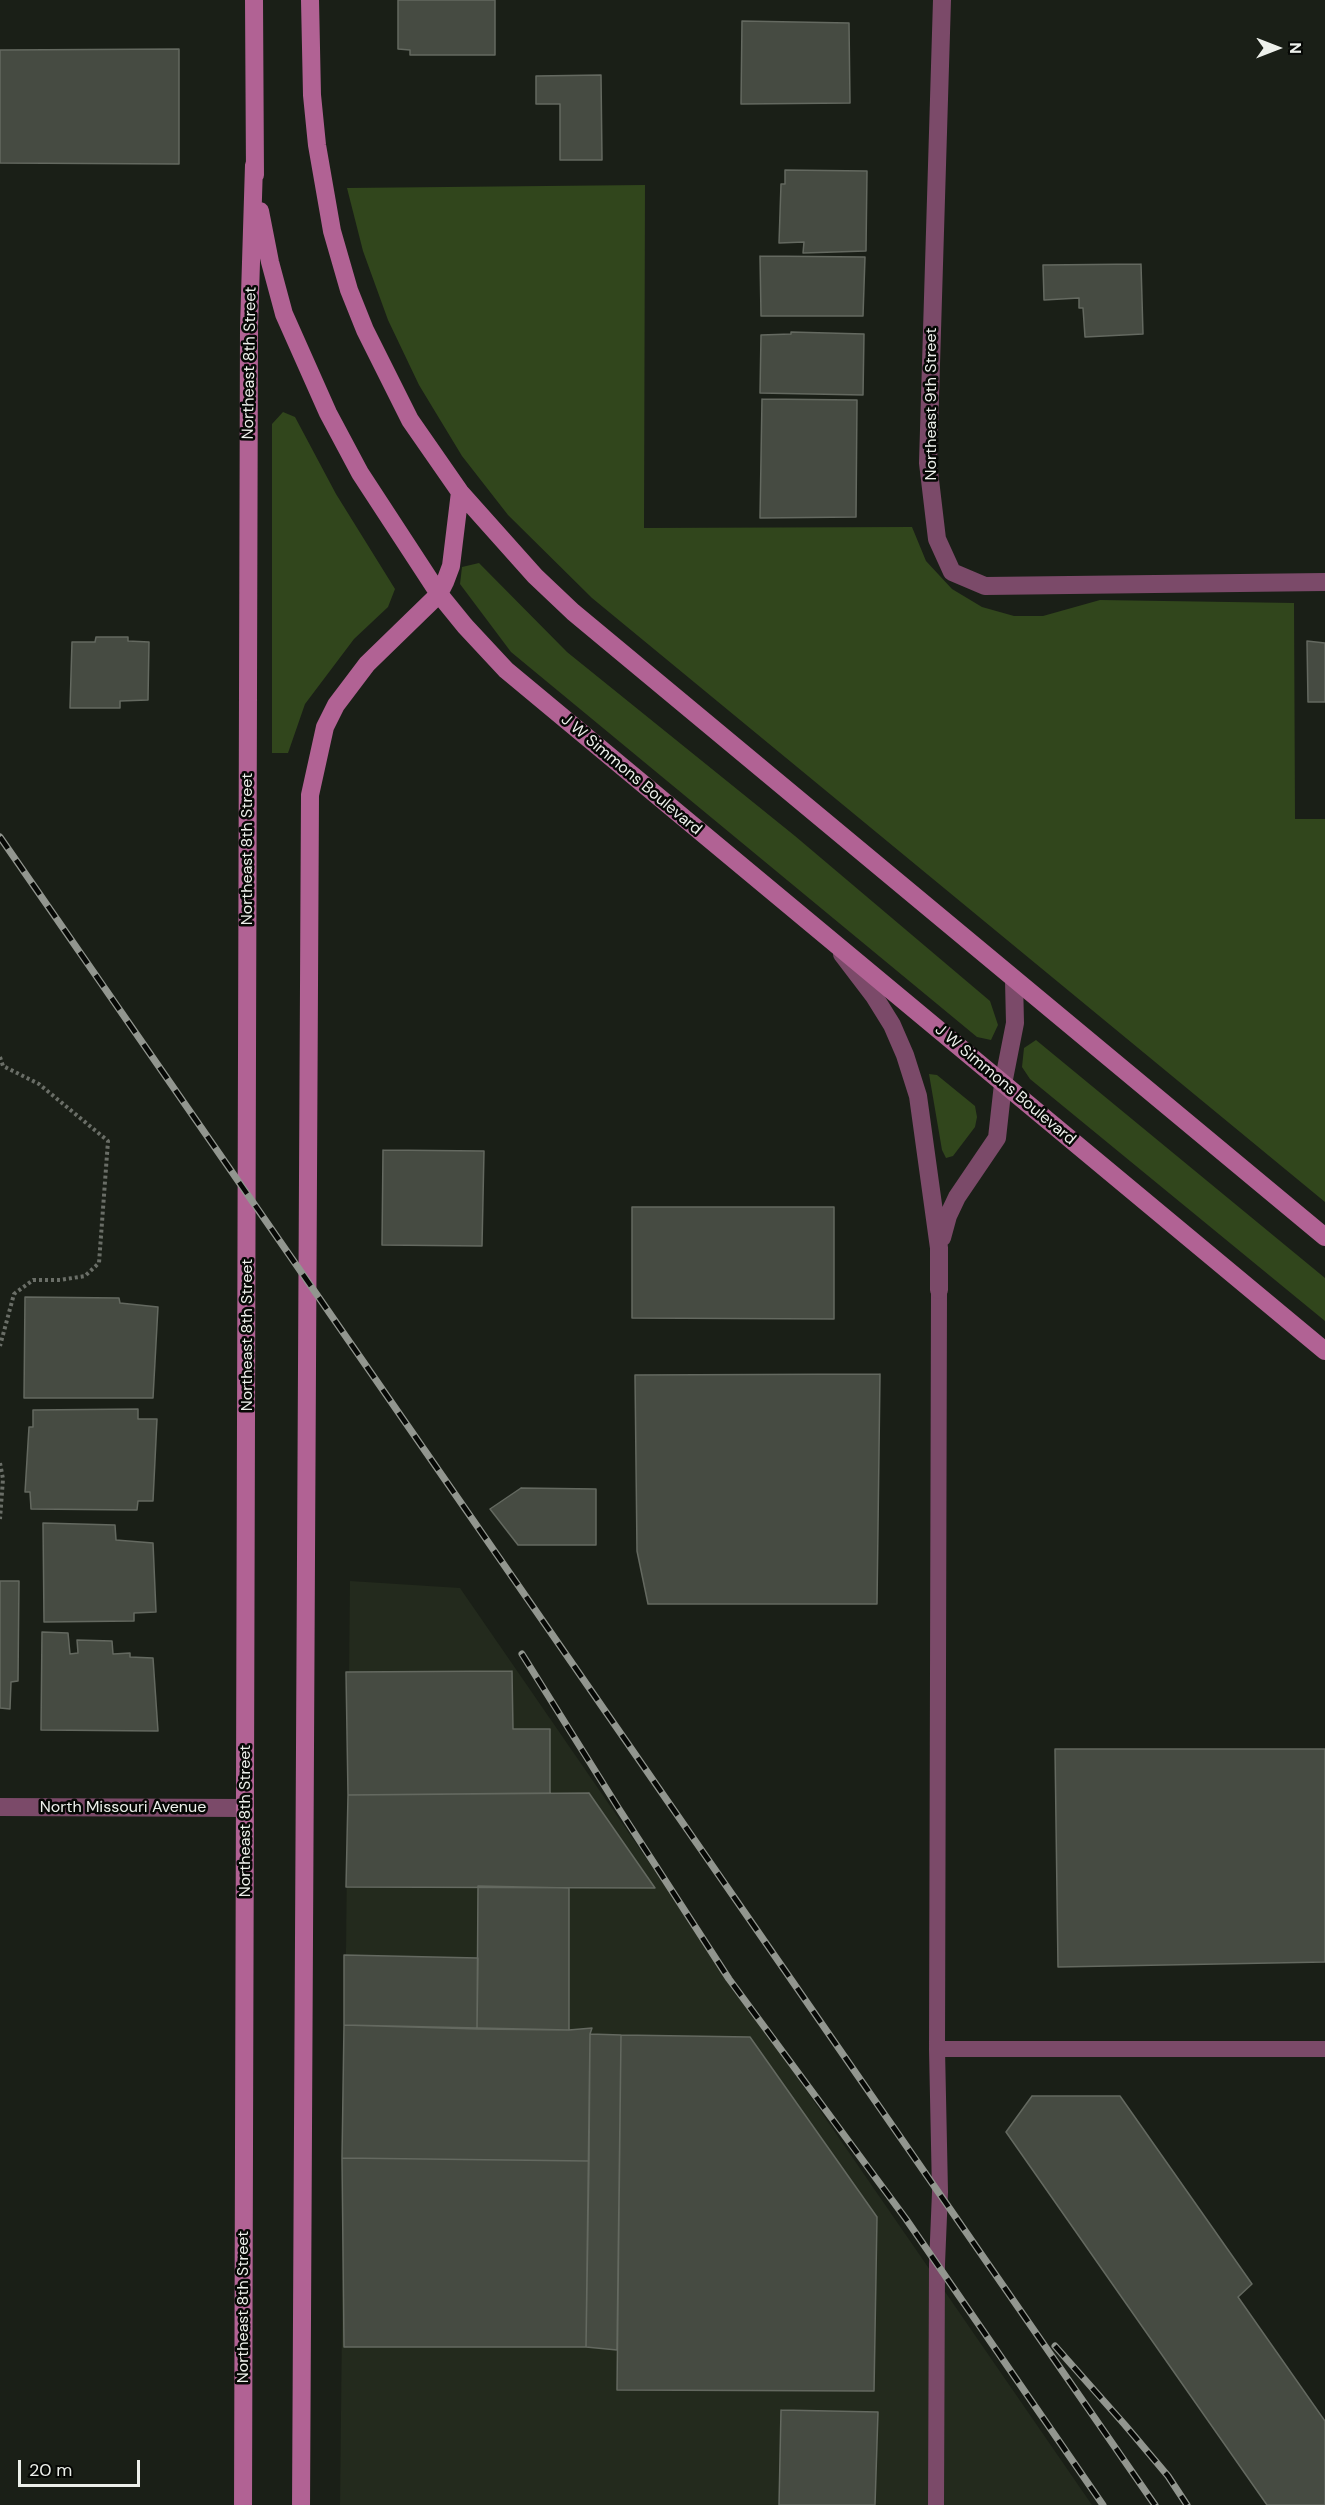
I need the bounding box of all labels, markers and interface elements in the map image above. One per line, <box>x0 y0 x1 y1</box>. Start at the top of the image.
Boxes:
north arrow <box>1247 18 1307 78</box>
text: N <box>1285 42 1306 54</box>
street label: Northeast 8th Street <box>239 286 261 440</box>
street label: Northeast 9th Street <box>922 327 942 481</box>
street label: J W Simmons Boulevard <box>557 711 705 839</box>
street label: Northeast 8th Street <box>238 773 258 925</box>
street label: J W Simmons Boulevard <box>931 1021 1079 1149</box>
street label: Northeast 8th Street <box>238 1259 258 1411</box>
street label: Northeast 8th Street <box>236 1745 256 1897</box>
street label: North Missouri Avenue <box>40 1798 206 1818</box>
street label: Northeast 8th Street <box>234 2231 254 2383</box>
scale bar <box>21 2448 142 2486</box>
text: 20 m <box>29 2458 72 2482</box>

